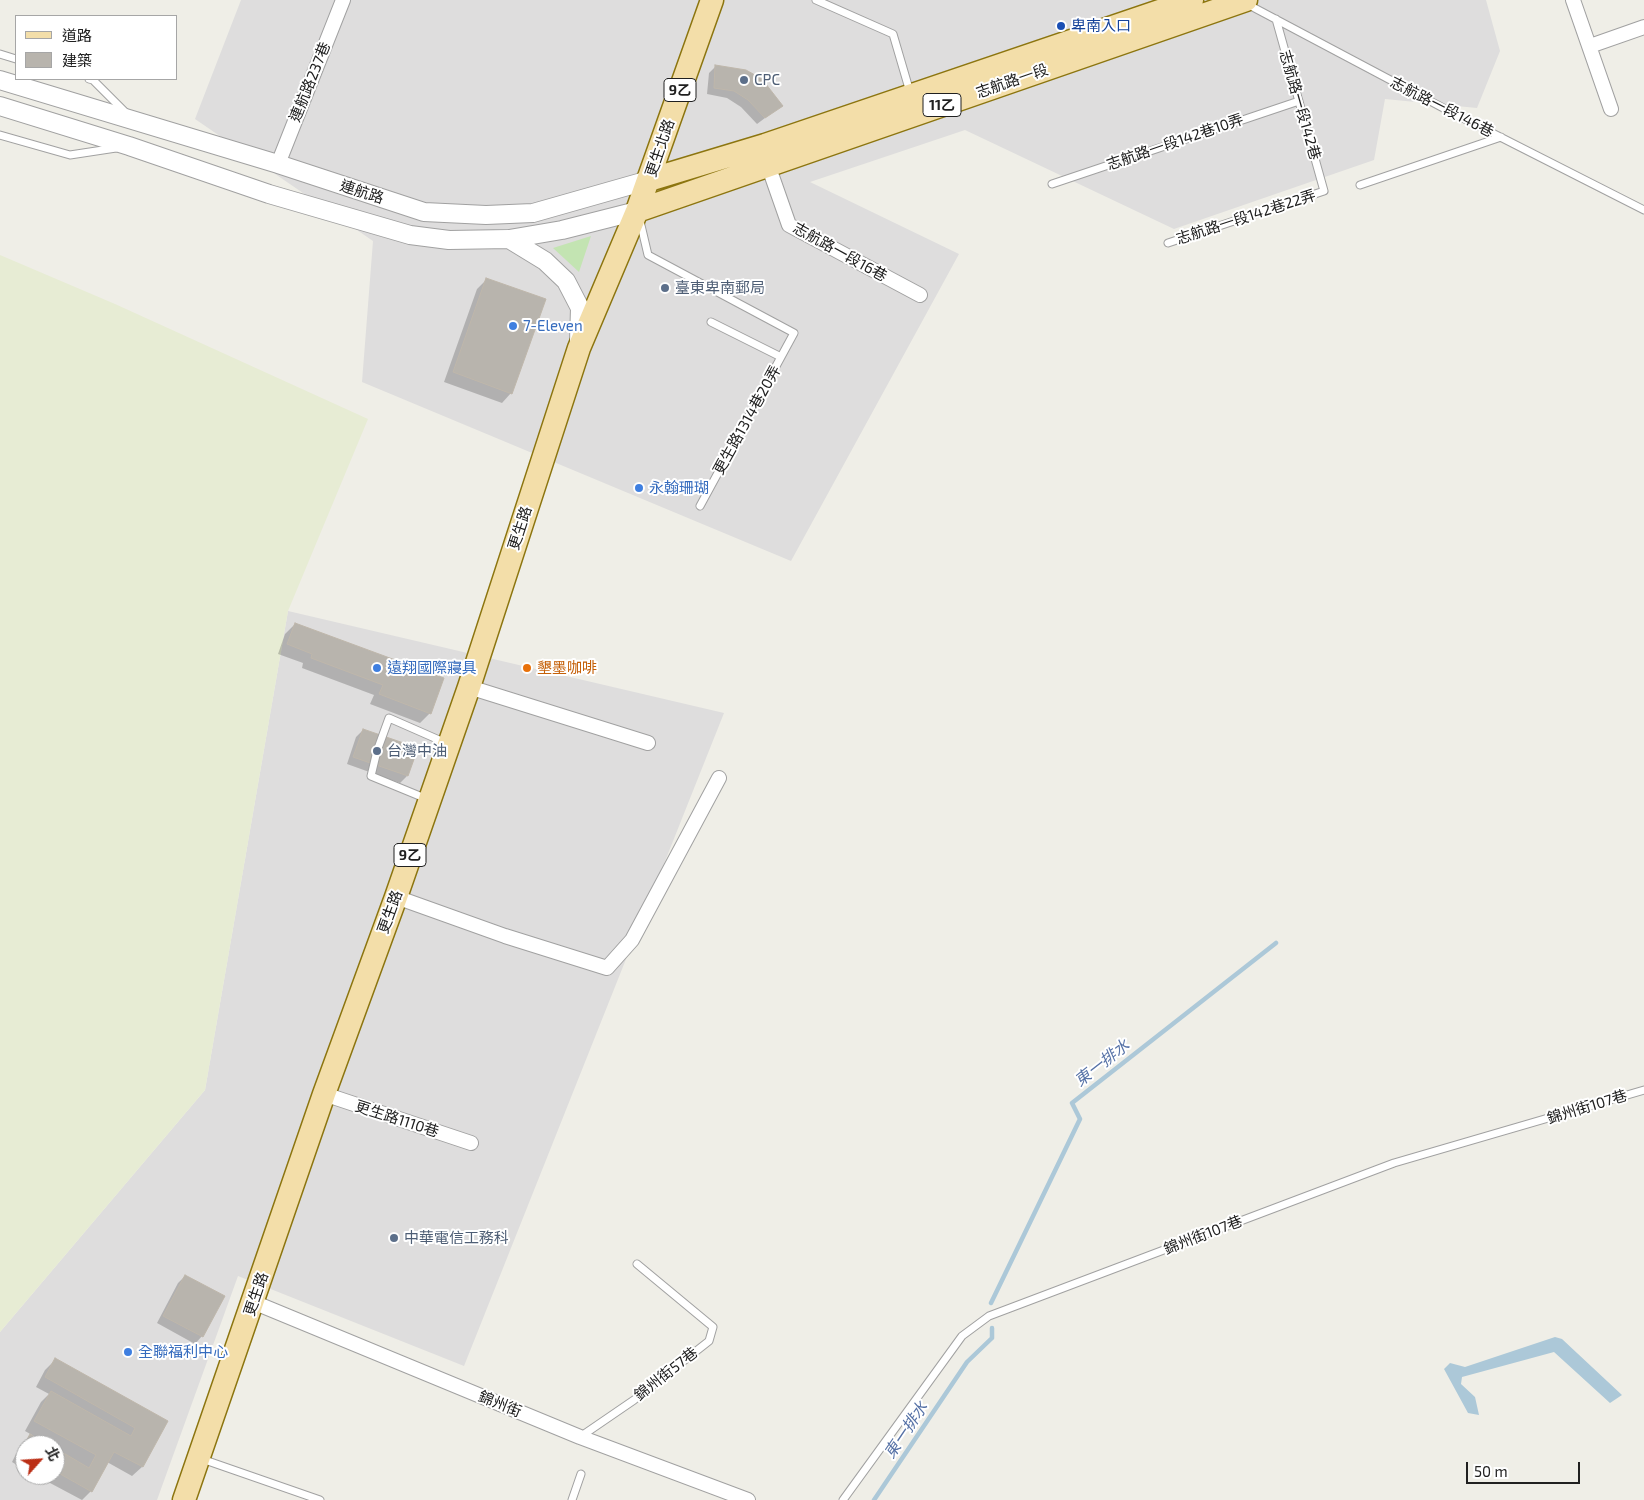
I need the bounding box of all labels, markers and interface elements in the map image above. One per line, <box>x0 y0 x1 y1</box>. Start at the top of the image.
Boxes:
legend <box>15 15 178 80</box>
place label: 卑南入口 <box>1071 17 1131 35</box>
marker: 卑南入口 <box>1055 20 1067 32</box>
text: 道路 <box>62 26 92 44</box>
street label: 連航路237巷 <box>286 39 334 125</box>
street label: 志航路一段142巷 <box>1276 48 1324 162</box>
text: 建築 <box>62 51 92 69</box>
street label: 志航路一段 <box>974 60 1050 102</box>
place label: CPC <box>754 71 780 89</box>
street label: 志航路一段146巷 <box>1387 73 1497 141</box>
marker: CPC <box>738 74 750 86</box>
road number: 9乙 <box>664 78 696 102</box>
road number: 11乙 <box>923 94 961 116</box>
street label: 志航路一段142巷10弄 <box>1104 110 1246 174</box>
street label: 更生北路 <box>642 117 678 179</box>
street label: 連航路 <box>338 176 386 208</box>
street label: 志航路一段142巷22弄 <box>1174 186 1318 248</box>
street label: 志航路一段16巷 <box>790 219 890 285</box>
place label: 臺東卑南郵局 <box>675 279 765 297</box>
marker: 臺東卑南郵局 <box>659 282 671 294</box>
place label: 7-Eleven <box>523 317 583 335</box>
marker: 7-Eleven <box>507 320 519 332</box>
street label: 更生路1314巷20弄 <box>710 362 784 478</box>
place label: 永翰珊瑚 <box>649 479 709 497</box>
marker: 永翰珊瑚 <box>633 482 645 494</box>
street label: 更生路 <box>504 504 536 552</box>
place label: 遠翔國際寢具 <box>387 659 477 677</box>
place label: 墾墨咖啡 <box>537 659 597 677</box>
marker: 遠翔國際寢具 <box>371 662 383 674</box>
marker: 墾墨咖啡 <box>521 662 533 674</box>
place label: 台灣中油 <box>387 742 447 760</box>
marker: 台灣中油 <box>371 745 383 757</box>
road number: 9乙 <box>394 844 426 866</box>
street label: 更生路 <box>374 888 406 936</box>
water label: 東一排水 <box>1071 1036 1133 1090</box>
street label: 錦州街107巷 <box>1545 1086 1629 1128</box>
street label: 更生路1110巷 <box>353 1097 441 1141</box>
street label: 錦州街107巷 <box>1161 1212 1245 1258</box>
place label: 中華電信工務科 <box>404 1229 509 1247</box>
marker: 中華電信工務科 <box>388 1232 400 1244</box>
street label: 更生路 <box>240 1270 272 1318</box>
place label: 全聯福利中心 <box>138 1343 228 1361</box>
street label: 錦州街57巷 <box>631 1344 701 1404</box>
marker: 全聯福利中心 <box>122 1346 134 1358</box>
street label: 錦州街 <box>476 1387 524 1421</box>
water label: 東一排水 <box>880 1398 932 1462</box>
north arrow <box>15 1435 65 1485</box>
text: 北 <box>42 1444 64 1464</box>
scale bar <box>1469 1452 1583 1484</box>
text: 50 m <box>1474 1462 1508 1480</box>

